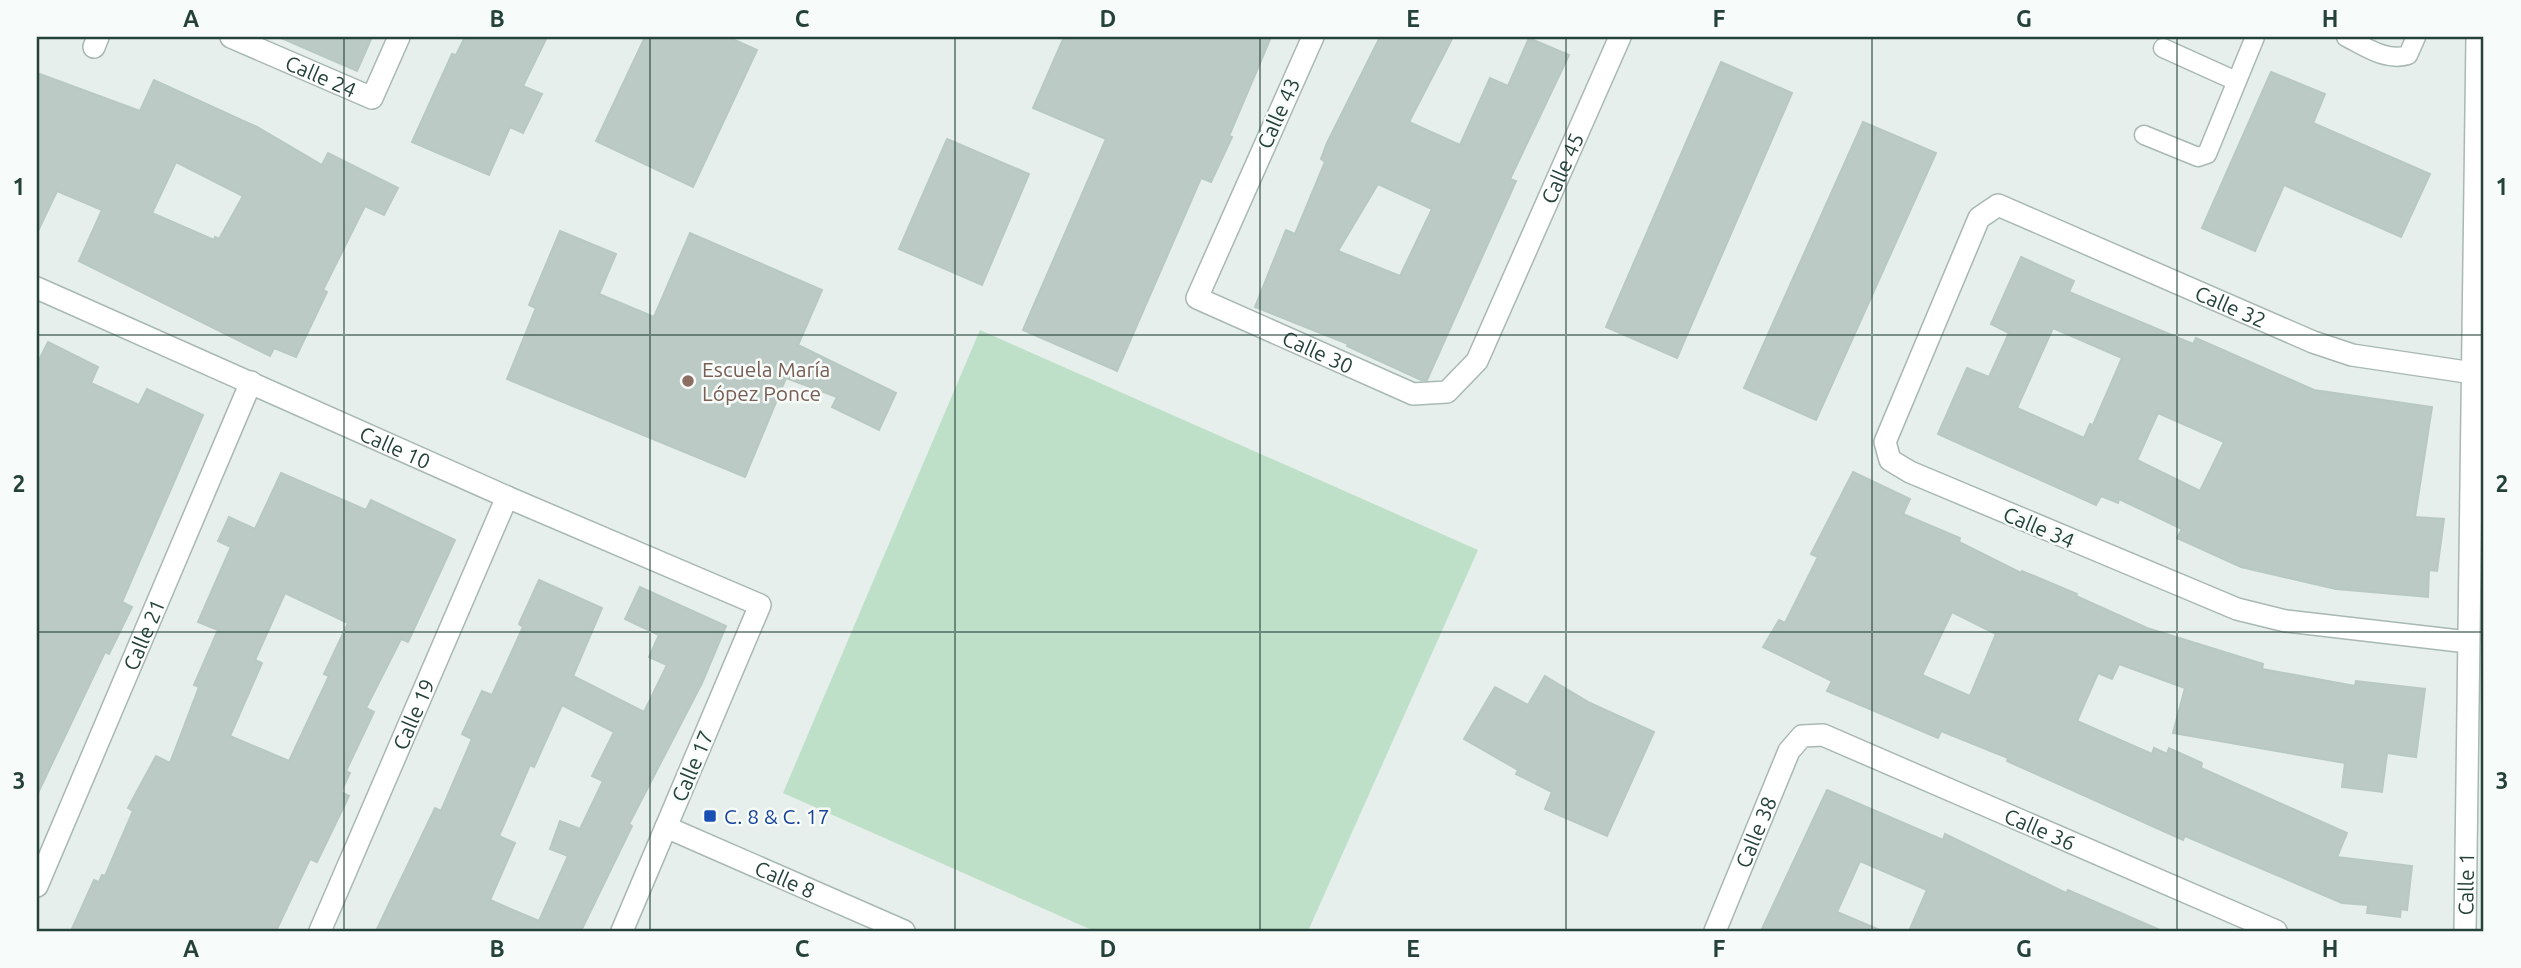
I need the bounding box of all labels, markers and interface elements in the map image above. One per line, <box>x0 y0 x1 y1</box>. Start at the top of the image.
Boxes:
text: A <box>183 6 199 31</box>
text: B <box>489 6 505 31</box>
text: C <box>795 6 810 31</box>
text: D <box>1100 6 1116 31</box>
text: E <box>1406 6 1420 31</box>
text: F <box>1713 6 1726 31</box>
text: G <box>2016 6 2032 31</box>
text: H <box>2322 6 2338 31</box>
street label: Calle 24 <box>282 50 360 102</box>
street label: Calle 43 <box>1252 74 1304 152</box>
street label: Calle 45 <box>1536 129 1588 207</box>
text: 1 <box>13 174 25 199</box>
text: 1 <box>2496 174 2508 199</box>
street label: Calle 32 <box>2192 280 2270 332</box>
street label: Calle 30 <box>1279 326 1357 378</box>
place label: Escuela María López Ponce <box>702 357 830 405</box>
marker: Escuela María López Ponce <box>680 373 696 389</box>
street label: Calle 10 <box>356 421 434 473</box>
text: 2 <box>13 471 25 496</box>
text: 2 <box>2496 471 2508 496</box>
street label: Calle 34 <box>2000 501 2078 553</box>
street label: Calle 21 <box>118 596 169 674</box>
street label: Calle 19 <box>388 675 439 753</box>
street label: Calle 17 <box>666 727 718 805</box>
text: 3 <box>13 768 25 793</box>
text: 3 <box>2496 768 2508 793</box>
street label: Calle 38 <box>1730 793 1781 871</box>
street label: Calle 36 <box>2001 803 2079 855</box>
place label: C. 8 & C. 17 <box>724 804 830 828</box>
marker: C. 8 & C. 17 <box>702 808 718 824</box>
street label: Calle 1 <box>2453 852 2478 916</box>
street label: Calle 8 <box>751 855 819 903</box>
text: A <box>183 936 199 961</box>
text: B <box>489 936 505 961</box>
text: C <box>795 936 810 961</box>
text: D <box>1100 936 1116 961</box>
text: E <box>1406 936 1420 961</box>
text: F <box>1713 936 1726 961</box>
text: G <box>2016 936 2032 961</box>
text: H <box>2322 936 2338 961</box>

